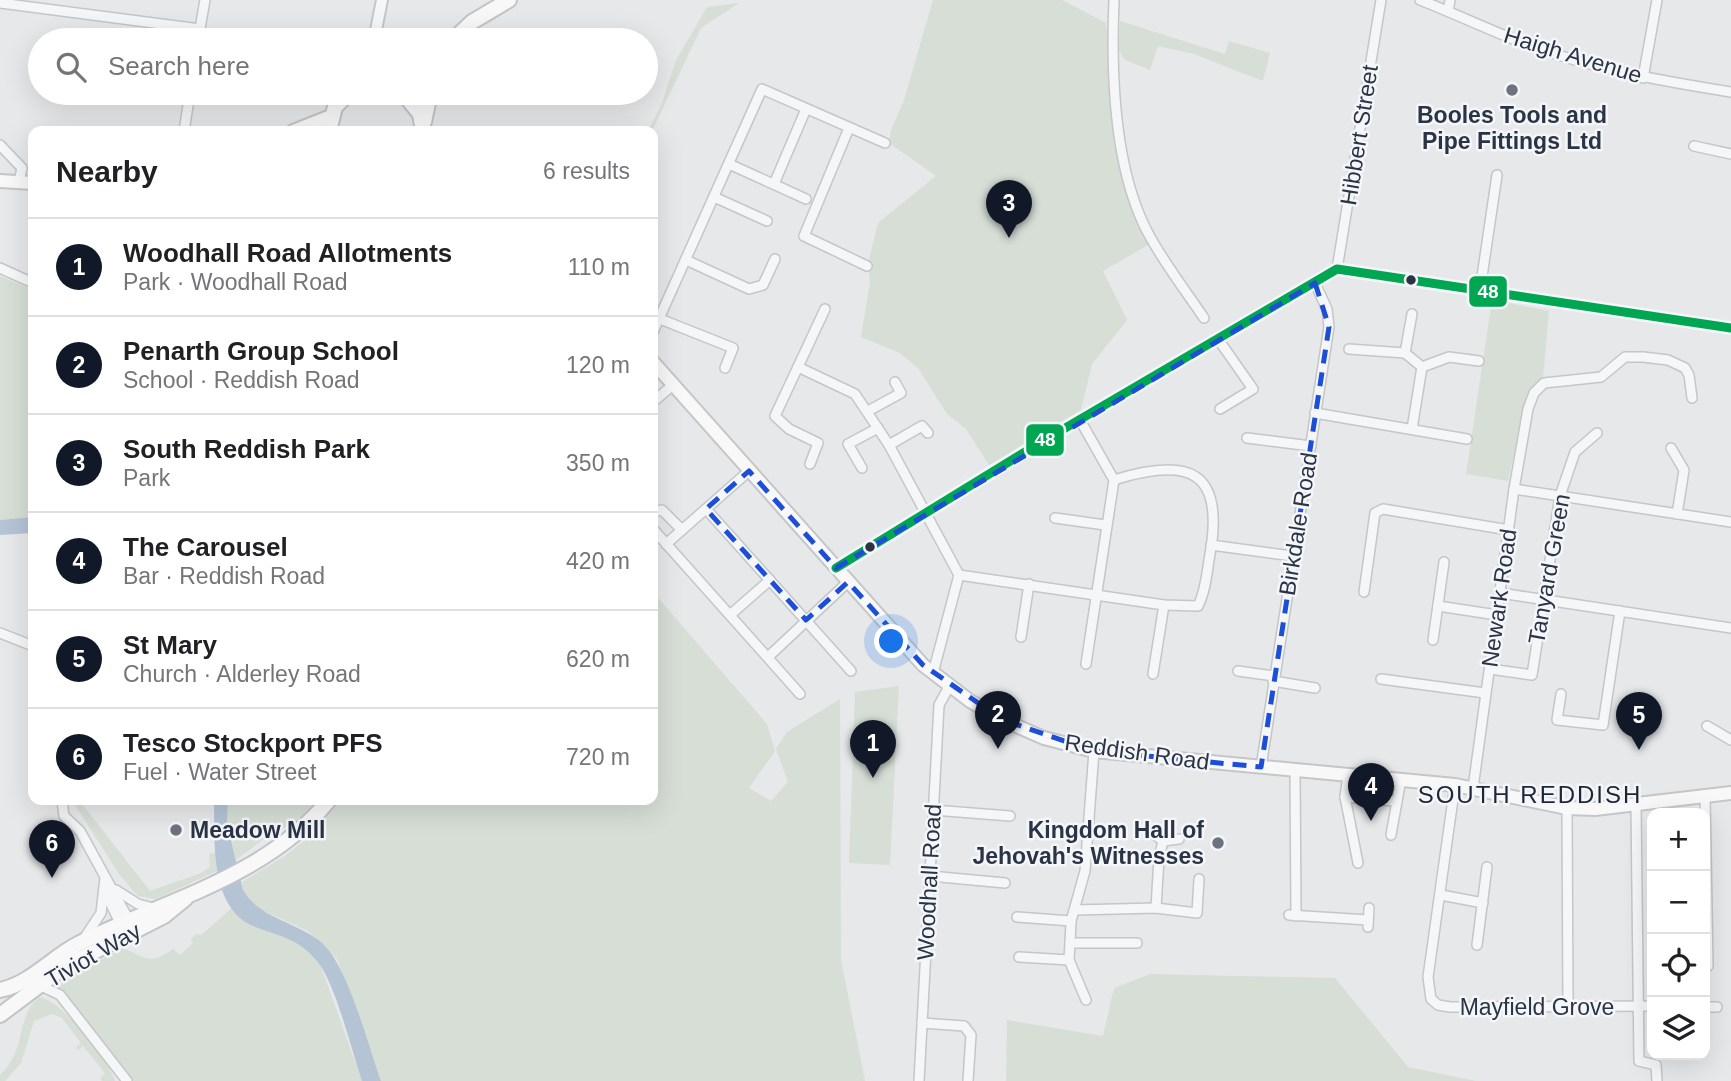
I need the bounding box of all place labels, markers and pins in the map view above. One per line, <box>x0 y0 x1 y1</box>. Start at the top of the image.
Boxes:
marker: Booles Tools and Pipe Fittings Ltd <box>1504 82 1520 98</box>
place label: Booles Tools and Pipe Fittings Ltd <box>1417 102 1607 154</box>
pin: 3 <box>986 180 1032 238</box>
unlabelled marker <box>1404 273 1418 287</box>
unlabelled marker <box>863 540 877 554</box>
pin: 2 <box>975 691 1021 749</box>
pin: 5 <box>1616 692 1662 750</box>
pin: 1 <box>850 720 896 778</box>
pin: 4 <box>1348 763 1394 821</box>
place label: Meadow Mill <box>190 817 325 843</box>
place label: Kingdom Hall of Jehovah's Witnesses <box>972 817 1204 869</box>
pin: 6 <box>29 820 75 878</box>
marker: Meadow Mill <box>168 822 184 838</box>
marker: Kingdom Hall of Jehovah's Witnesses <box>1210 835 1226 851</box>

